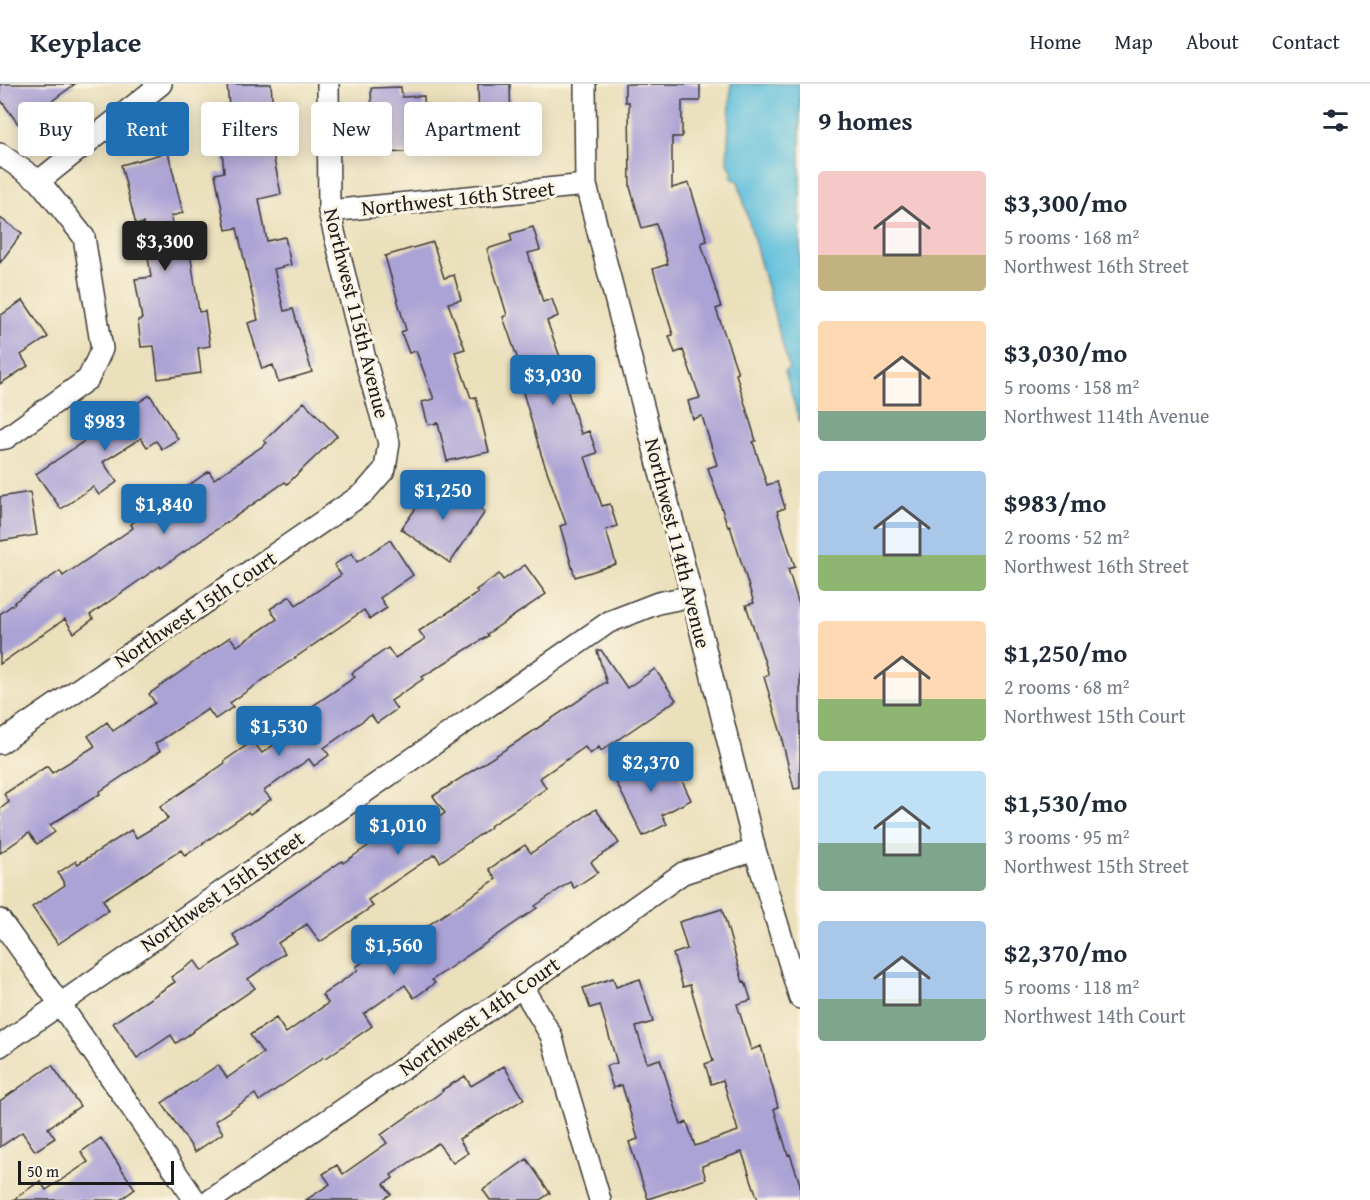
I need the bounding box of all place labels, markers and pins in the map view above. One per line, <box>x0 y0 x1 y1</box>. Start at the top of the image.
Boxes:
pin: $3,300 <box>116 221 214 272</box>
pin: $3,030 <box>504 355 602 406</box>
pin: $983 <box>69 401 141 452</box>
pin: $1,250 <box>394 470 492 521</box>
pin: $1,840 <box>115 484 213 535</box>
pin: $1,530 <box>230 706 328 757</box>
pin: $2,370 <box>602 742 700 793</box>
pin: $1,010 <box>349 805 447 856</box>
pin: $1,560 <box>345 925 443 976</box>

